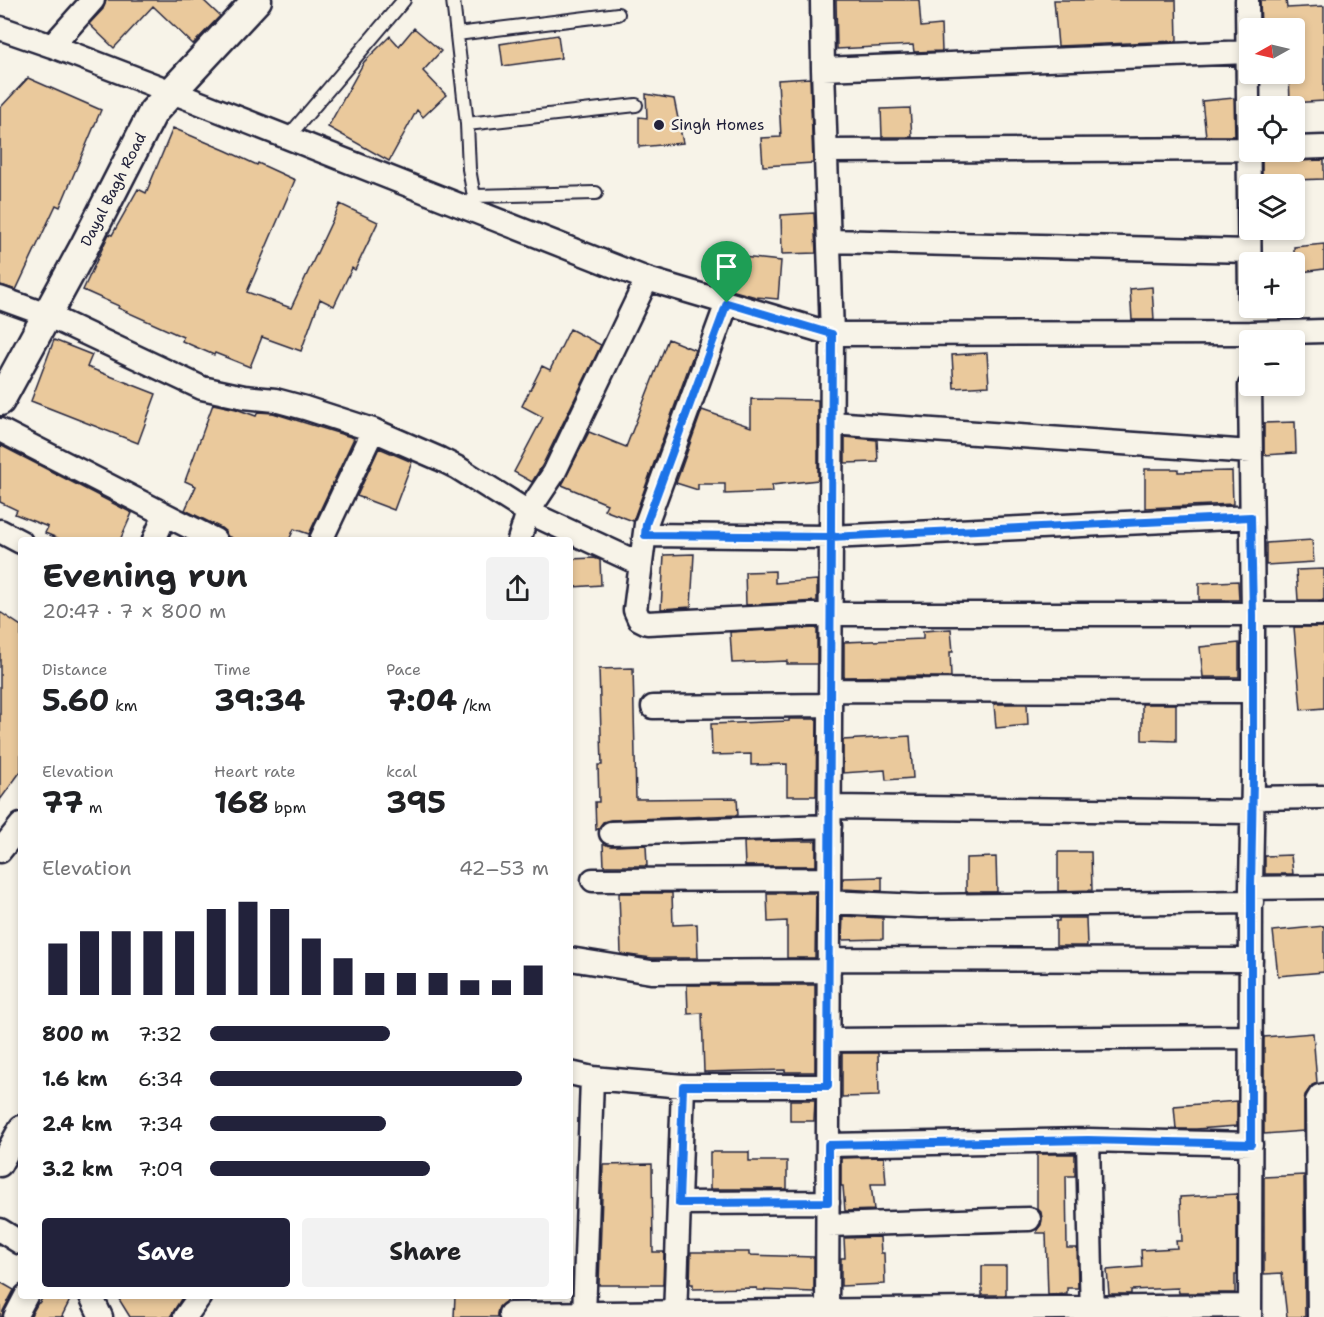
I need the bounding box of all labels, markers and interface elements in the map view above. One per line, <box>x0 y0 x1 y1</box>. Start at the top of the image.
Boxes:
north arrow <box>1239 18 1305 84</box>
map controls <box>1239 18 1305 396</box>
button: locate <box>1239 96 1305 162</box>
place label: Singh Homes <box>671 115 765 135</box>
marker: Singh Homes <box>652 118 666 132</box>
street label: Dayal Bagh Road <box>76 129 151 250</box>
button: layers <box>1239 174 1305 240</box>
pin <box>701 241 752 303</box>
icon: arrive <box>710 250 743 283</box>
button: + <box>1239 252 1305 318</box>
button: − <box>1239 330 1305 396</box>
text: Evening run <box>42 553 248 598</box>
button: share <box>486 557 549 620</box>
text: 20:47 · 7 × 800 m <box>42 598 226 624</box>
text: Distance <box>42 659 108 680</box>
text: Time <box>214 659 251 680</box>
text: Pace <box>386 659 421 680</box>
text: 5.60 <box>42 680 110 721</box>
text: 39:34 <box>214 680 305 721</box>
text: 7:04 <box>386 680 457 721</box>
text: km <box>110 695 138 716</box>
text: /km <box>457 695 491 716</box>
text: Elevation <box>42 761 114 782</box>
text: Heart rate <box>214 761 296 782</box>
text: kcal <box>386 761 417 782</box>
text: 77 <box>42 782 83 823</box>
text: 168 <box>214 782 269 823</box>
text: 395 <box>386 782 446 823</box>
text: m <box>83 797 102 818</box>
text: bpm <box>269 797 306 818</box>
text: Elevation <box>42 855 132 881</box>
text: 42–53 m <box>459 855 549 881</box>
text: 800 m <box>42 1021 109 1047</box>
text: 7:32 <box>138 1021 182 1047</box>
text: 1.6 km <box>42 1066 108 1092</box>
text: 6:34 <box>138 1066 183 1092</box>
text: 2.4 km <box>42 1111 112 1137</box>
text: 7:34 <box>138 1111 183 1137</box>
text: 3.2 km <box>42 1156 113 1182</box>
text: 7:09 <box>138 1156 184 1182</box>
button: Save <box>42 1218 290 1287</box>
button: Share <box>302 1218 549 1287</box>

